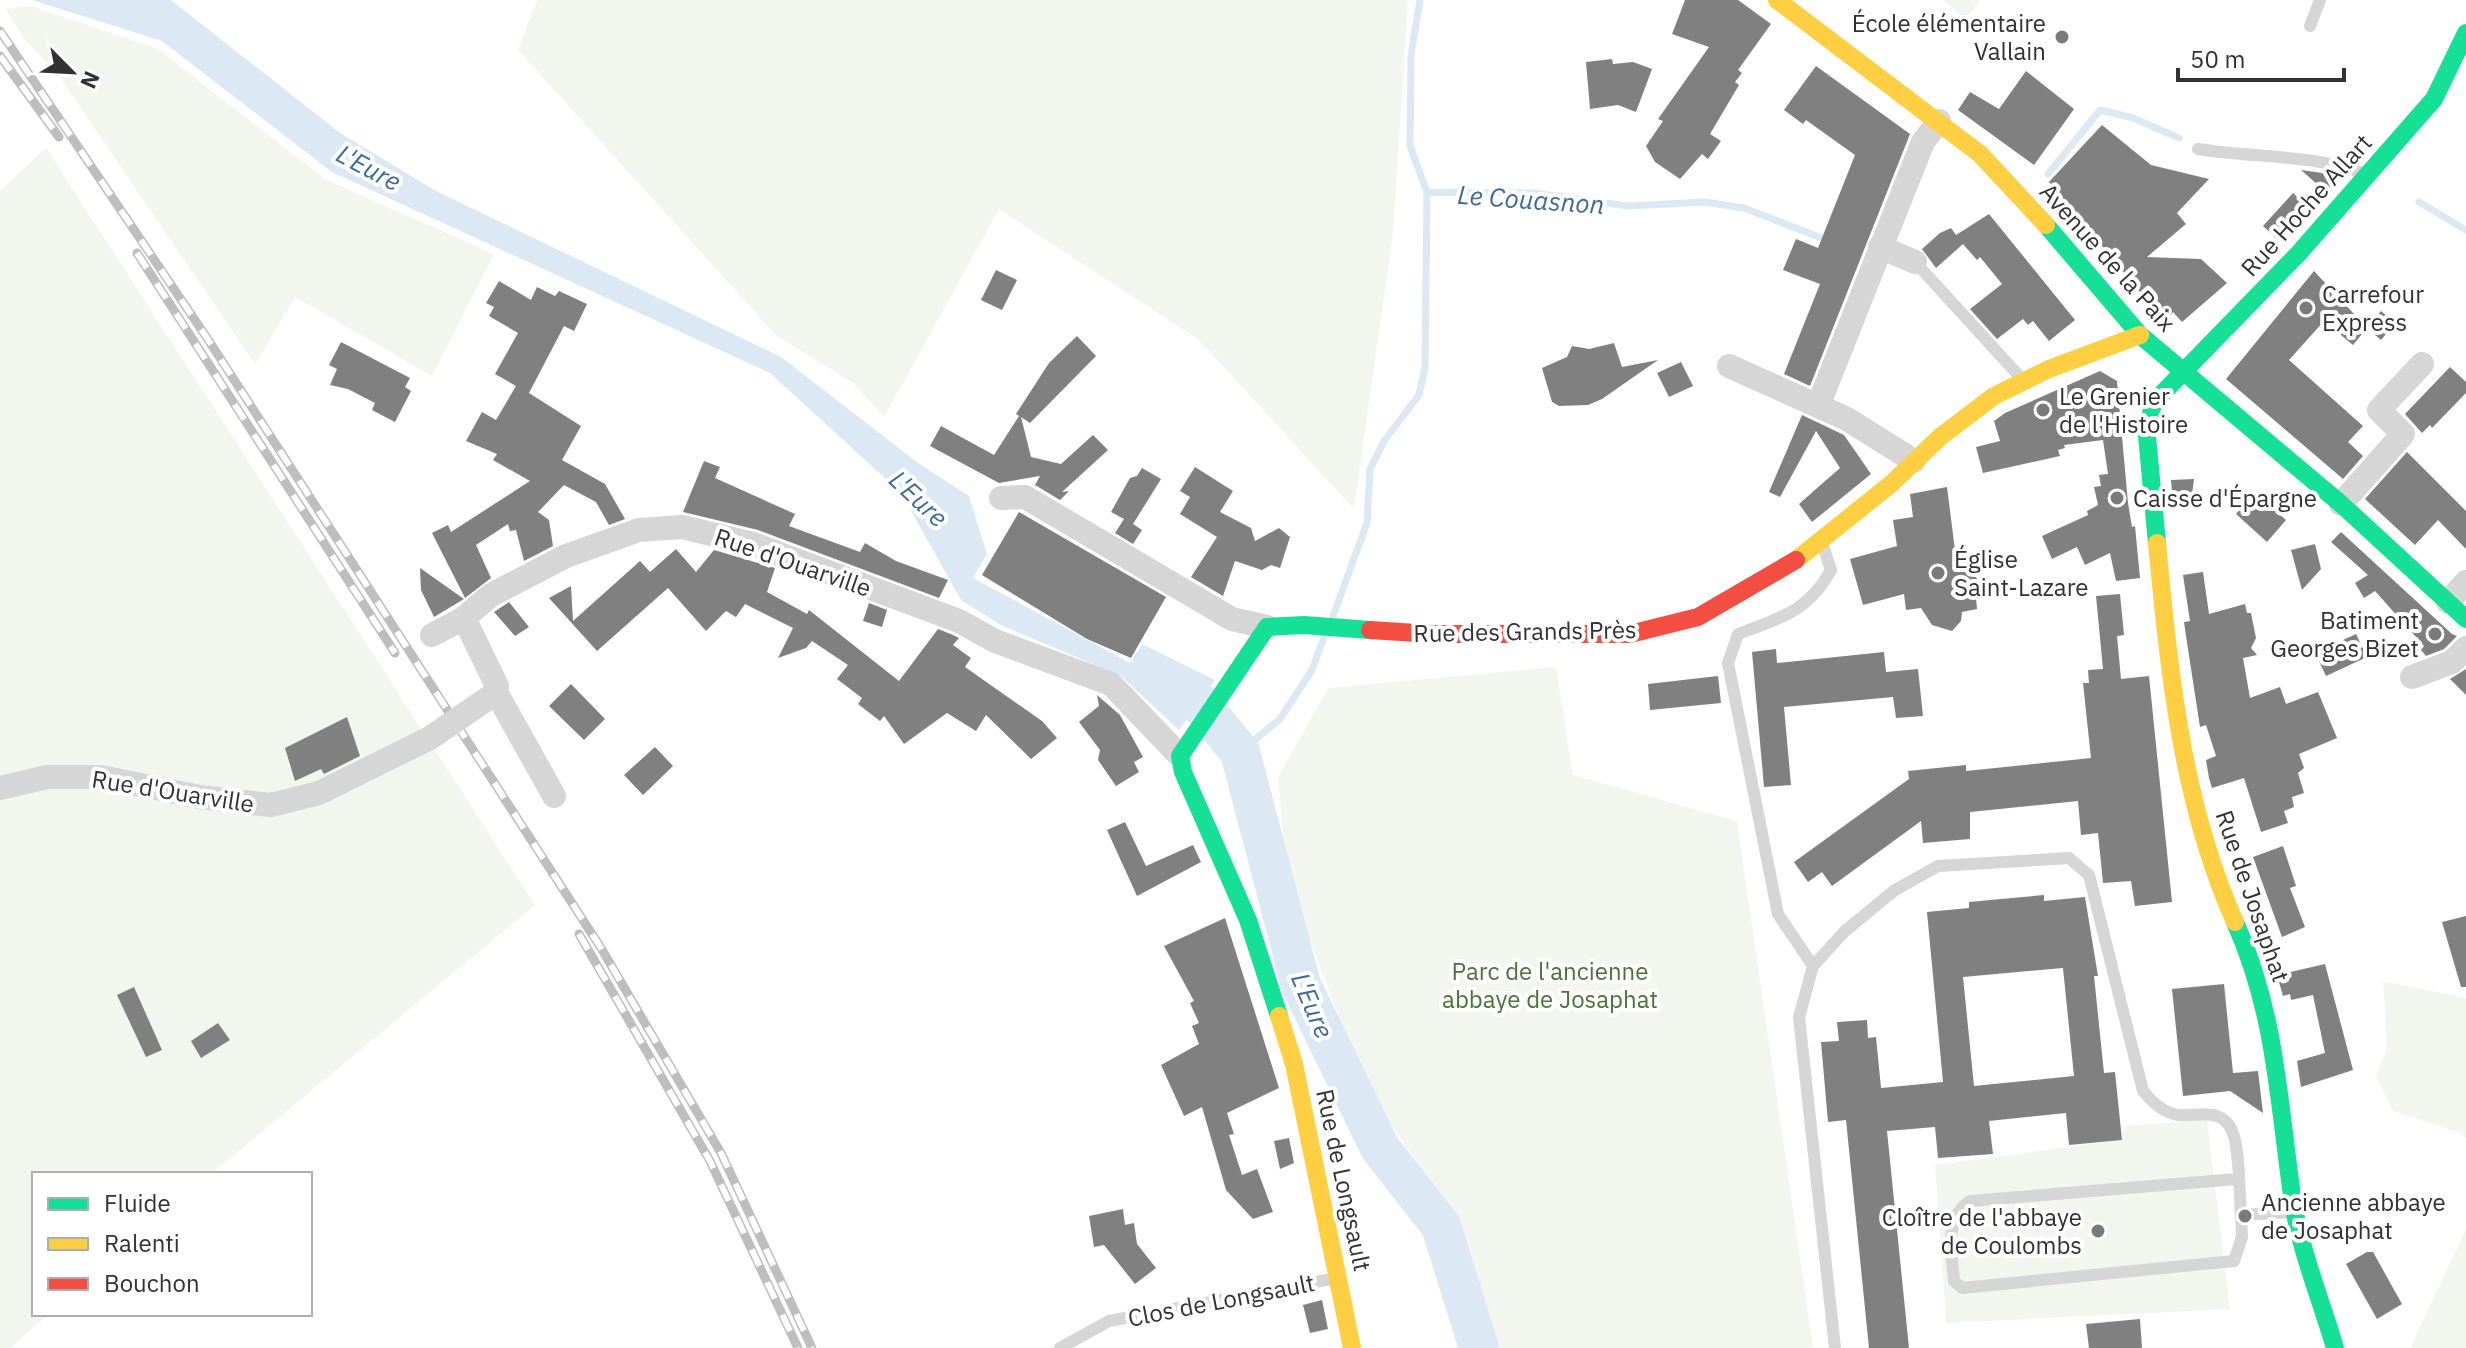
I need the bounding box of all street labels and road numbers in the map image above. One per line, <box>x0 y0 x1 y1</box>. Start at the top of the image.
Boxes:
street label: Rue Hoche Allart <box>2233 127 2379 283</box>
street label: Avenue de la Paix <box>2033 176 2183 338</box>
street label: Rue d'Ouarville <box>710 520 876 604</box>
street label: Rue des Grands Près <box>1413 613 1637 649</box>
street label: Rue d'Ouarville <box>90 762 256 820</box>
street label: Rue de Josaphat <box>2209 806 2297 986</box>
street label: Rue de Longsault <box>1309 1086 1379 1274</box>
street label: Clos de Longsault <box>1125 1266 1317 1334</box>

